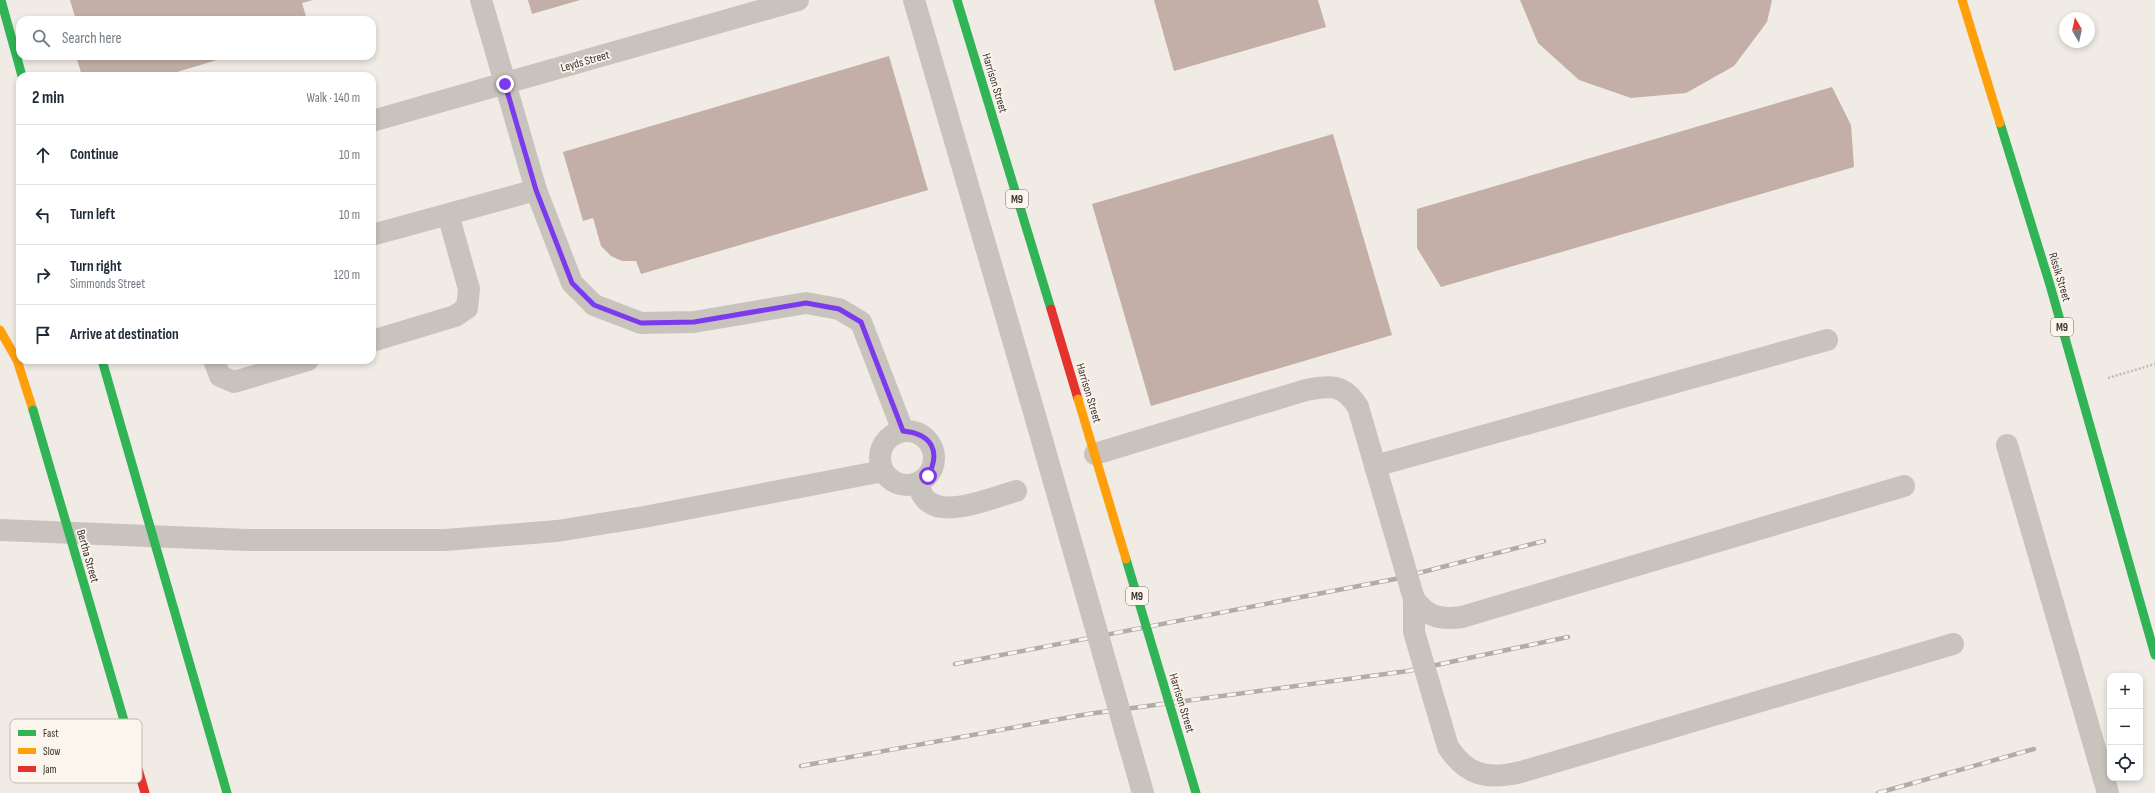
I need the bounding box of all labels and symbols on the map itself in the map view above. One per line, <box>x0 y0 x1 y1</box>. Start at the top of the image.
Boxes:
north arrow <box>2059 12 2095 48</box>
street label: Leyds Street <box>559 47 612 76</box>
street label: Harrison Street <box>978 52 1011 115</box>
route end <box>496 75 514 93</box>
road number: M9 <box>1006 190 1028 208</box>
street label: Rissik Street <box>2045 251 2074 304</box>
road number: M9 <box>2051 318 2073 336</box>
street label: Harrison Street <box>1072 362 1105 425</box>
route start <box>919 467 937 485</box>
street label: Bertha Street <box>73 528 102 585</box>
road number: M9 <box>1126 587 1148 605</box>
street label: Harrison Street <box>1165 672 1198 735</box>
legend <box>10 719 142 783</box>
text: Fast <box>43 727 59 740</box>
text: Slow <box>43 745 60 758</box>
text: Jam <box>42 763 57 776</box>

